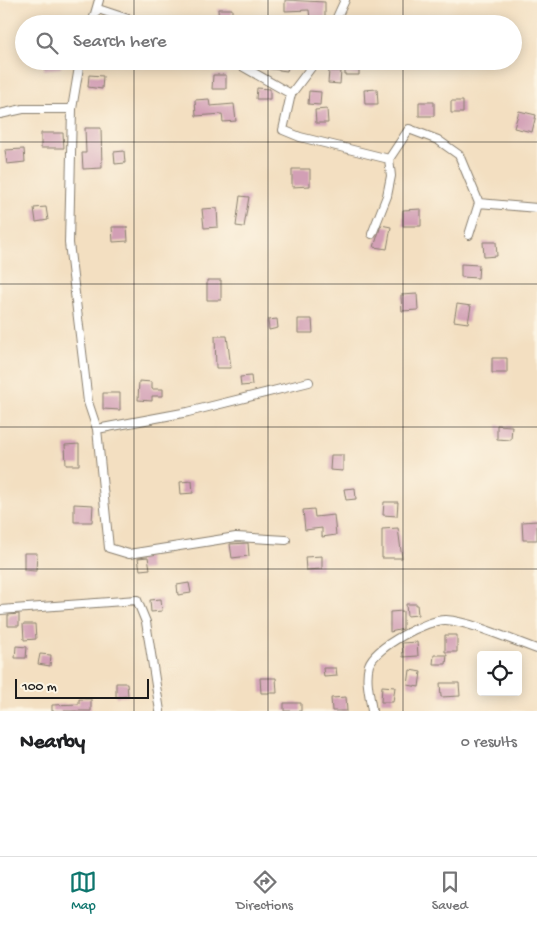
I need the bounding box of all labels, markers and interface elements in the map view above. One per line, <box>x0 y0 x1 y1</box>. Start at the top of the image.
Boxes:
search box <box>15 15 522 70</box>
icon: search <box>33 29 61 57</box>
text: Search here <box>73 31 167 54</box>
map controls <box>477 651 522 696</box>
button: locate <box>477 651 522 696</box>
scale bar <box>15 676 149 699</box>
text: 100 m <box>22 679 57 696</box>
text: Nearby <box>20 731 85 756</box>
text: 0 results <box>461 734 517 753</box>
tab: Map <box>69 868 97 915</box>
tab: Directions <box>236 868 293 915</box>
tab: Saved <box>432 868 468 915</box>

